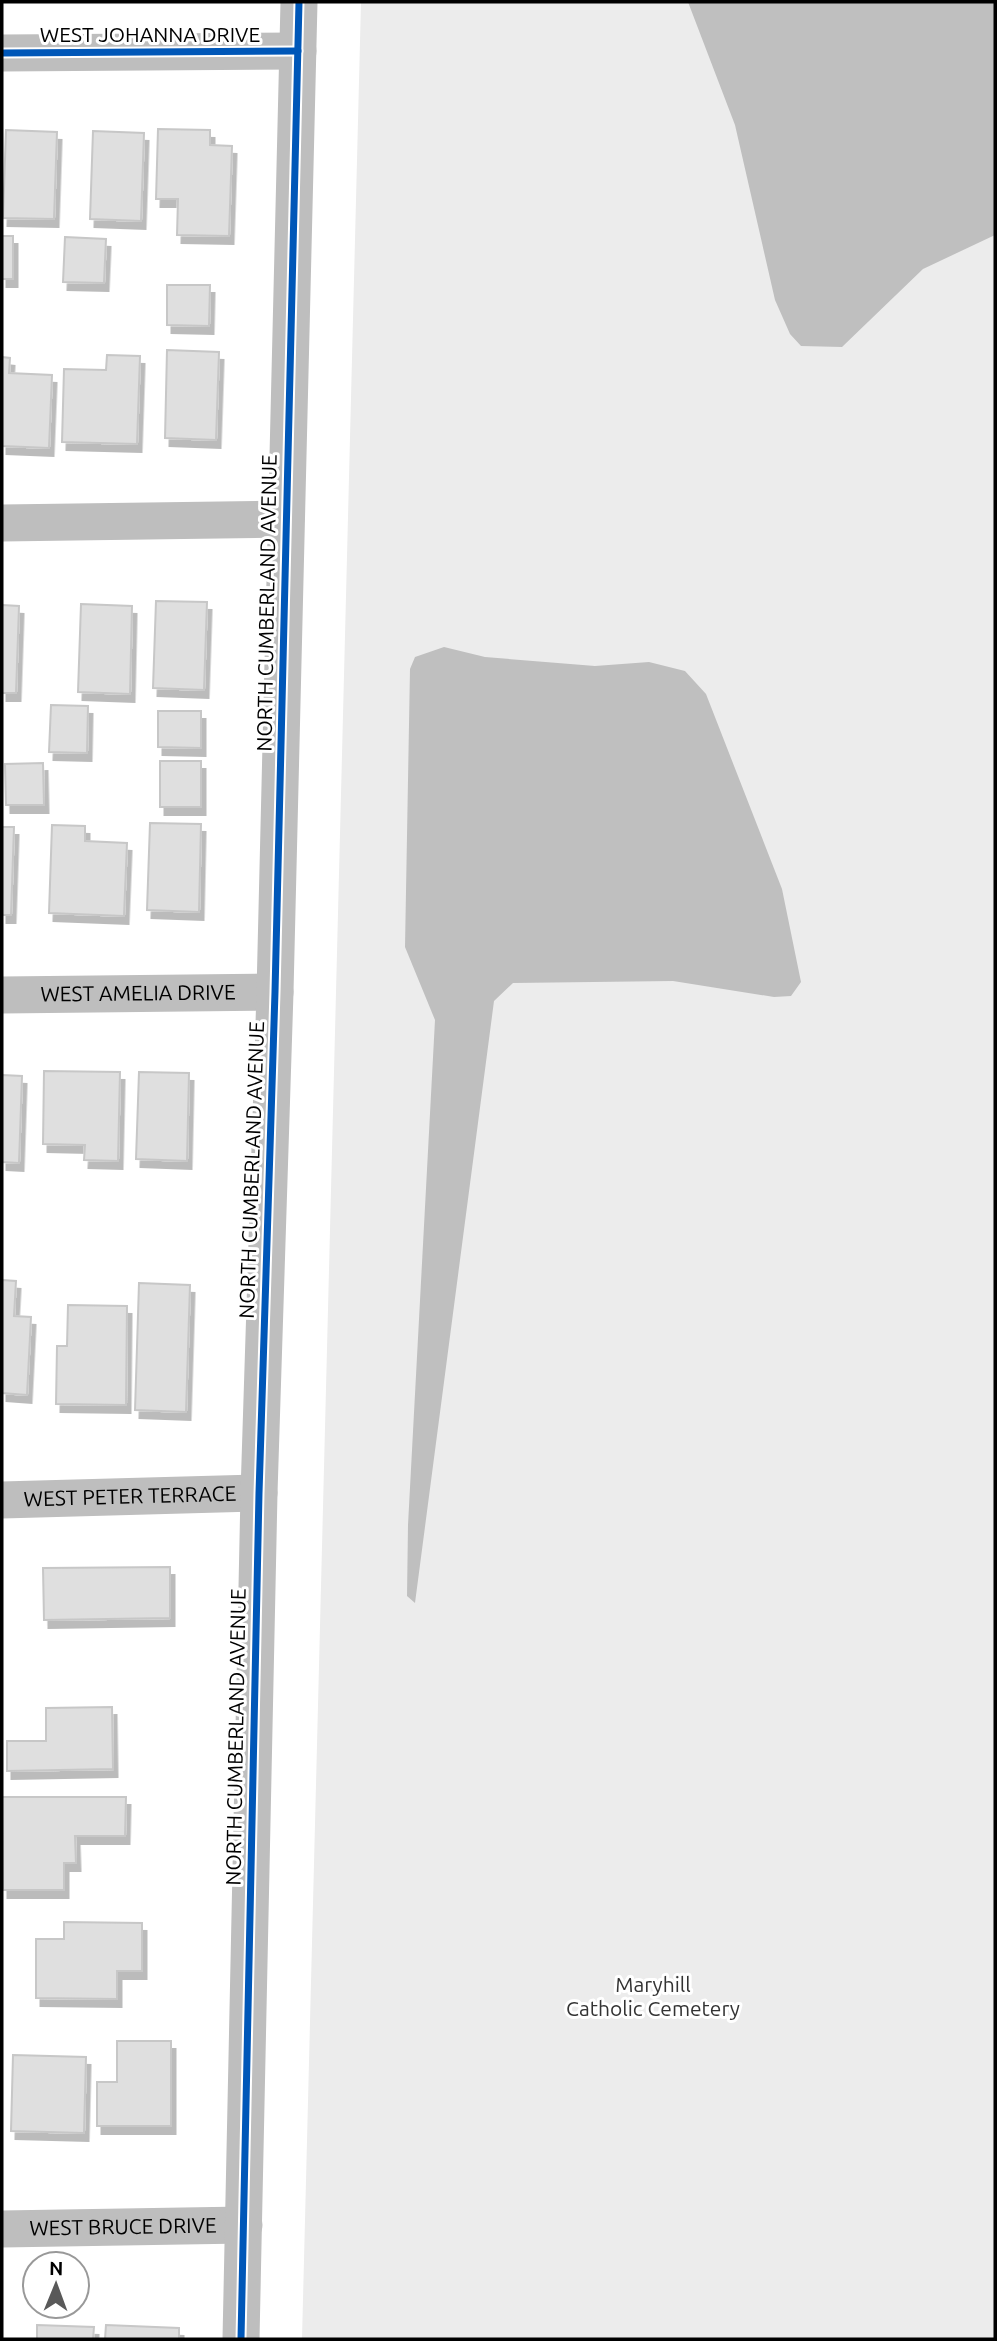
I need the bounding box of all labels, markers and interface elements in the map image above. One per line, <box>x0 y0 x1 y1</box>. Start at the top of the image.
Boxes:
street label: WEST JOHANNA DRIVE <box>40 22 260 46</box>
street label: NORTH CUMBERLAND AVENUE <box>251 454 281 752</box>
street label: WEST AMELIA DRIVE <box>40 979 236 1006</box>
street label: NORTH CUMBERLAND AVENUE <box>234 1021 268 1319</box>
street label: WEST PETER TERRACE <box>23 1481 237 1510</box>
street label: NORTH CUMBERLAND AVENUE <box>220 1588 250 1886</box>
park label: Maryhill Catholic Cemetery <box>566 1972 740 2020</box>
street label: WEST BRUCE DRIVE <box>29 2212 217 2240</box>
north arrow <box>21 2250 91 2320</box>
text: N <box>49 2257 64 2279</box>

